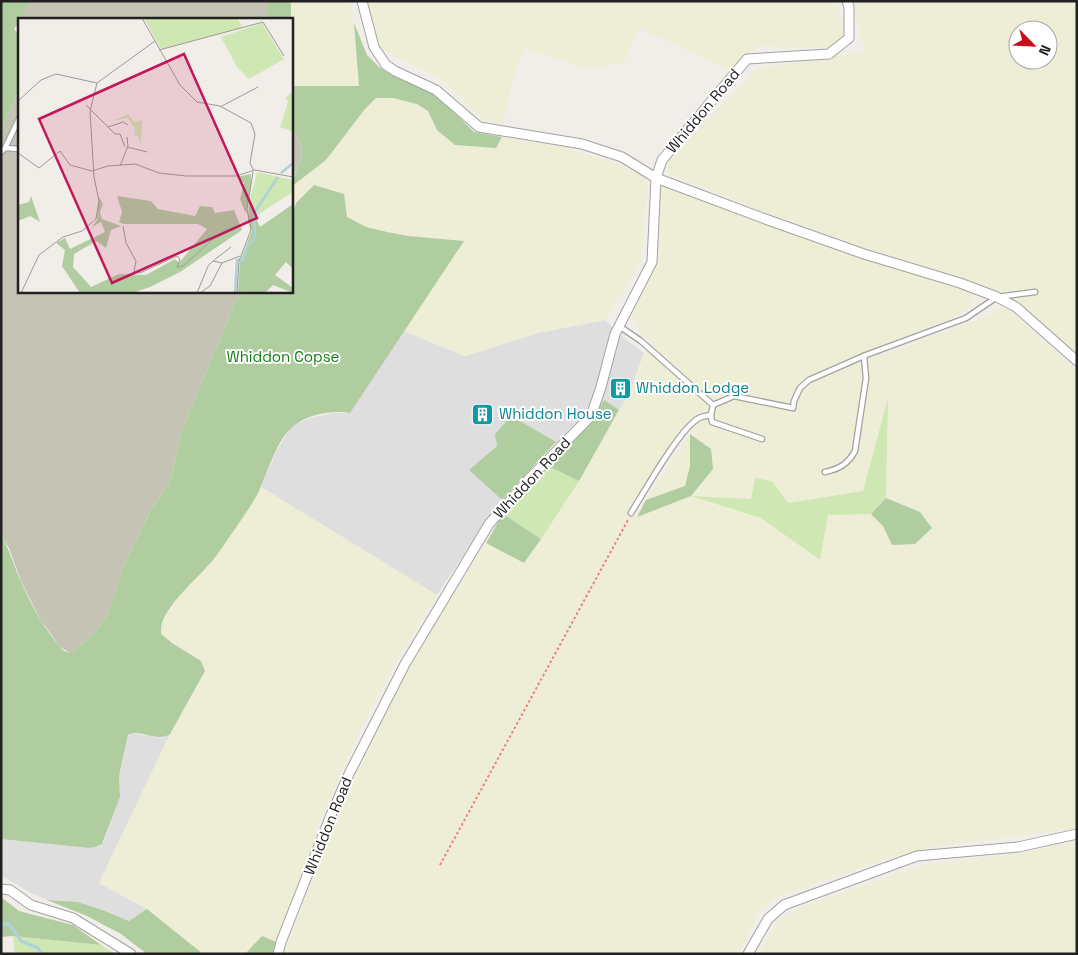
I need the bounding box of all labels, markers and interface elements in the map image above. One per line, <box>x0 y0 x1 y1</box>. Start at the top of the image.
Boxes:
inset map <box>18 18 292 292</box>
north arrow <box>1008 20 1058 70</box>
text: N <box>1035 42 1055 58</box>
street label: Whiddon Road <box>662 65 743 157</box>
park label: Whiddon Copse <box>227 347 340 366</box>
building icon: Whiddon Lodge <box>608 376 632 400</box>
place label: Whiddon Lodge <box>636 378 749 397</box>
building icon: Whiddon House <box>471 402 495 426</box>
place label: Whiddon House <box>499 404 612 423</box>
street label: Whiddon Road <box>489 433 574 522</box>
street label: Whiddon Road <box>299 774 356 878</box>

